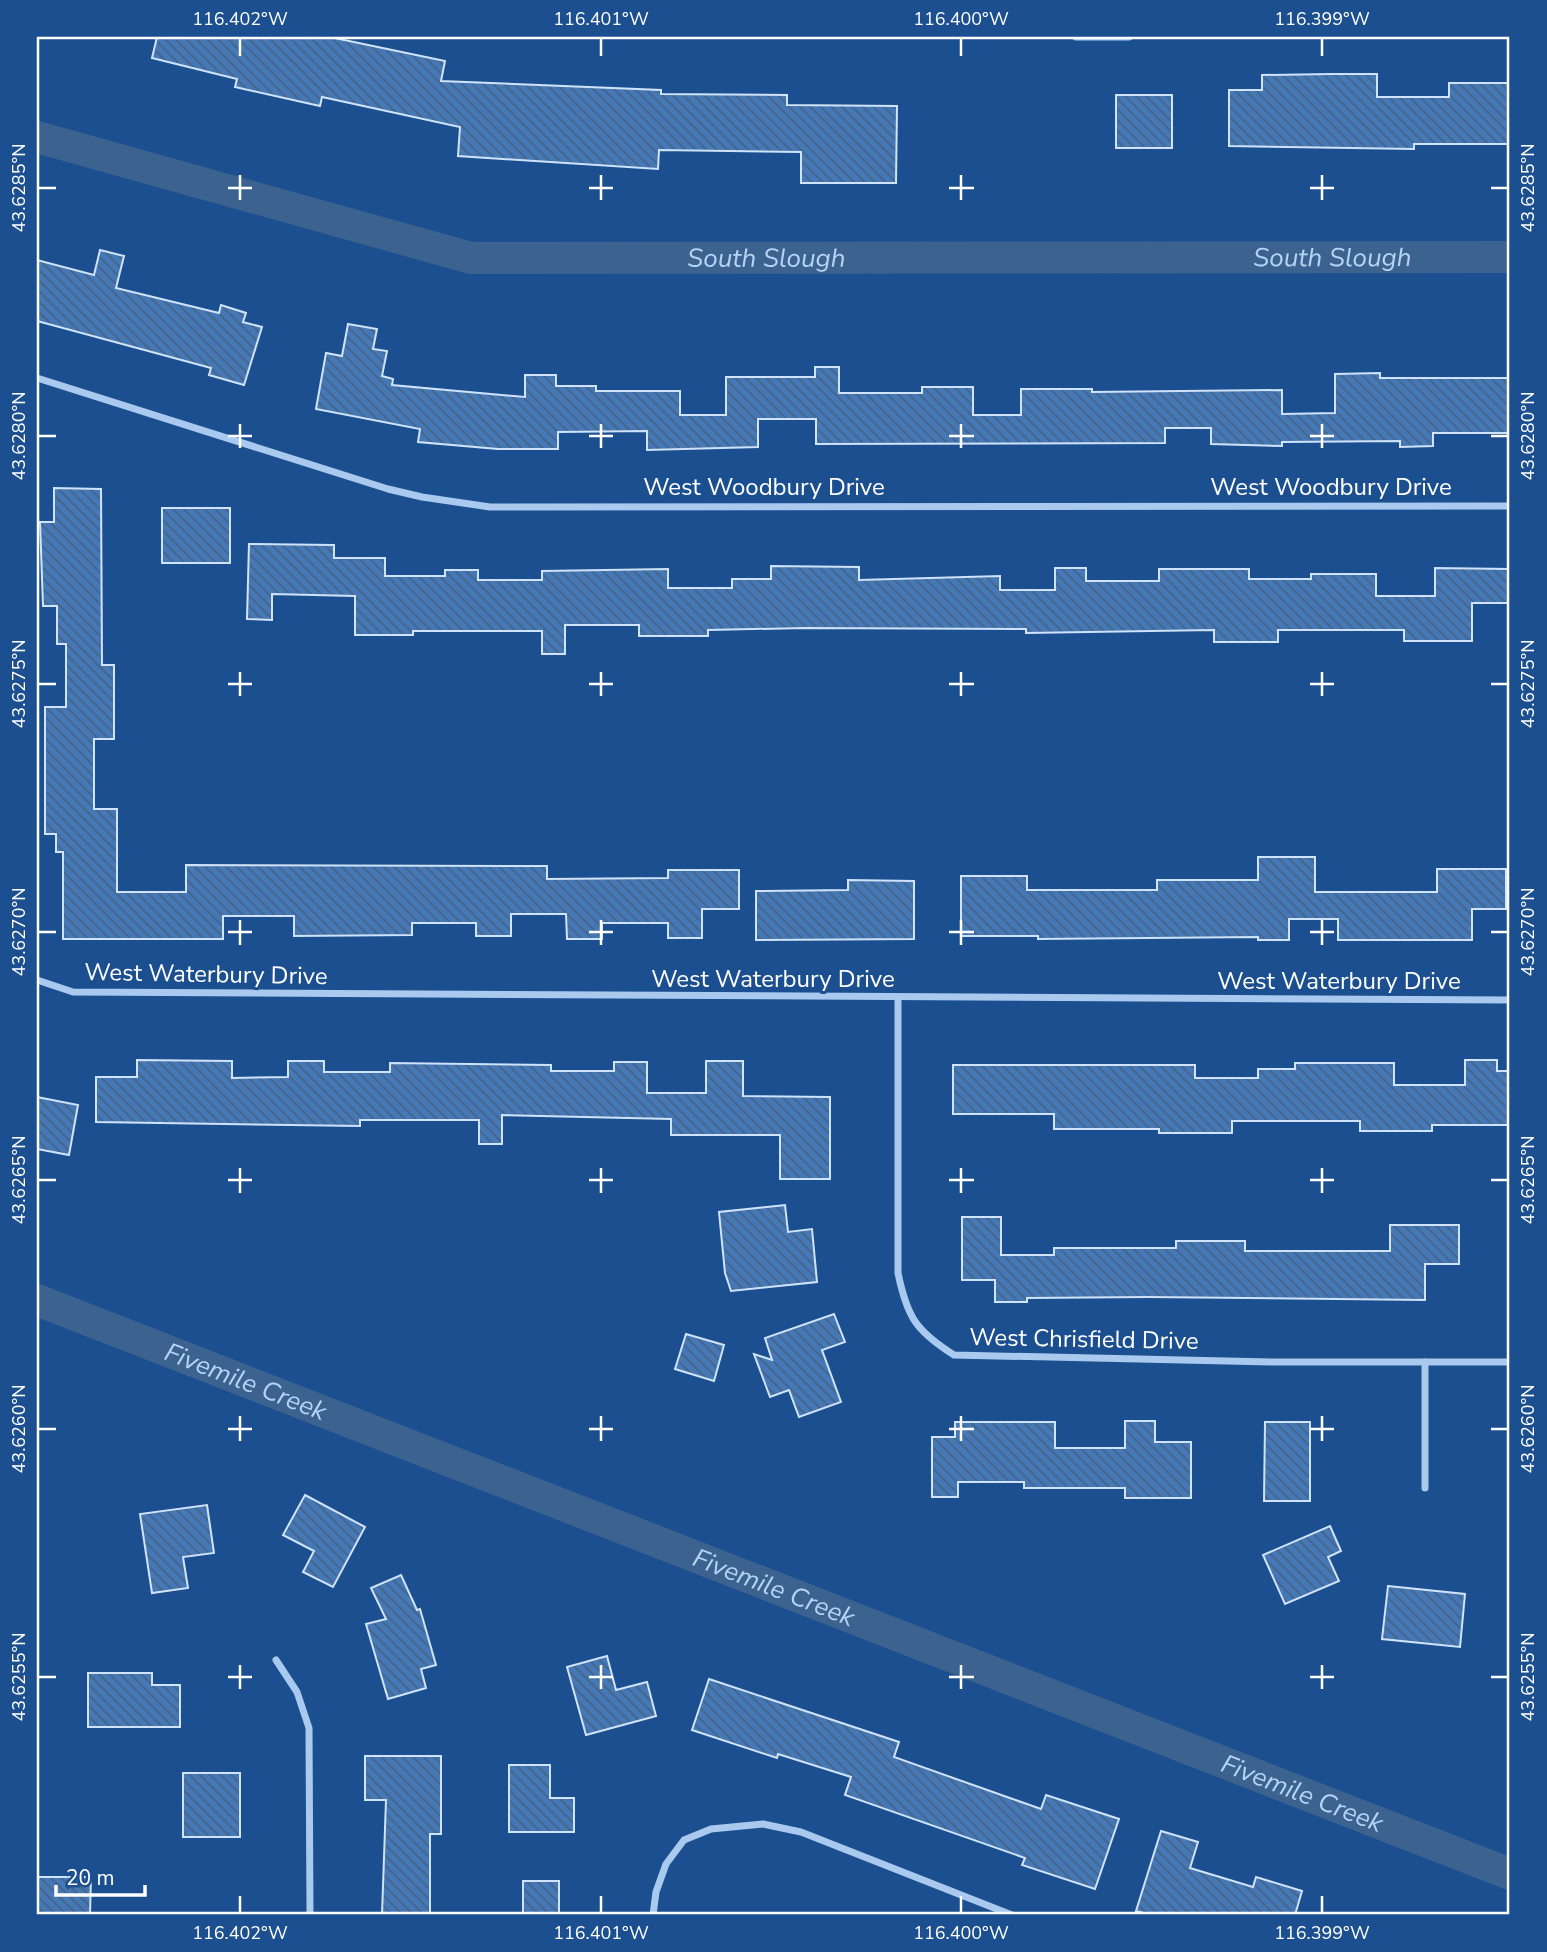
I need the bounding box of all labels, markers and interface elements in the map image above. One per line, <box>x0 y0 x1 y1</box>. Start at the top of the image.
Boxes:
text: 116.402°W <box>192 7 288 31</box>
text: 116.401°W <box>553 7 649 31</box>
text: 116.400°W <box>913 7 1009 31</box>
text: 116.399°W <box>1274 7 1370 31</box>
text: 43.6285°N <box>7 144 31 232</box>
text: 43.6285°N <box>1516 144 1540 232</box>
water label: South Slough <box>1253 240 1412 275</box>
water label: South Slough <box>687 241 846 276</box>
text: 43.6280°N <box>7 392 31 480</box>
text: 43.6280°N <box>1516 392 1540 480</box>
street label: West Woodbury Drive <box>643 471 885 503</box>
street label: West Woodbury Drive <box>1210 471 1452 503</box>
text: 43.6275°N <box>7 640 31 728</box>
text: 43.6275°N <box>1516 640 1540 728</box>
text: 43.6270°N <box>7 888 31 976</box>
text: 43.6270°N <box>1516 888 1540 976</box>
street label: West Waterbury Drive <box>84 956 328 992</box>
street label: West Waterbury Drive <box>651 963 895 995</box>
street label: West Waterbury Drive <box>1217 965 1461 997</box>
text: 43.6265°N <box>7 1136 31 1224</box>
text: 43.6265°N <box>1516 1136 1540 1224</box>
street label: West Chrisfield Drive <box>969 1321 1199 1357</box>
water label: Fivemile Creek <box>159 1334 333 1430</box>
text: 43.6260°N <box>7 1385 31 1473</box>
text: 43.6260°N <box>1516 1385 1540 1473</box>
water label: Fivemile Creek <box>688 1540 861 1635</box>
text: 43.6255°N <box>7 1633 31 1721</box>
text: 43.6255°N <box>1516 1633 1540 1721</box>
water label: Fivemile Creek <box>1216 1746 1389 1841</box>
scale bar <box>56 1854 145 1898</box>
text: 20 m <box>66 1864 115 1892</box>
text: 116.402°W <box>192 1921 288 1945</box>
text: 116.401°W <box>553 1921 649 1945</box>
text: 116.400°W <box>913 1921 1009 1945</box>
text: 116.399°W <box>1274 1921 1370 1945</box>

